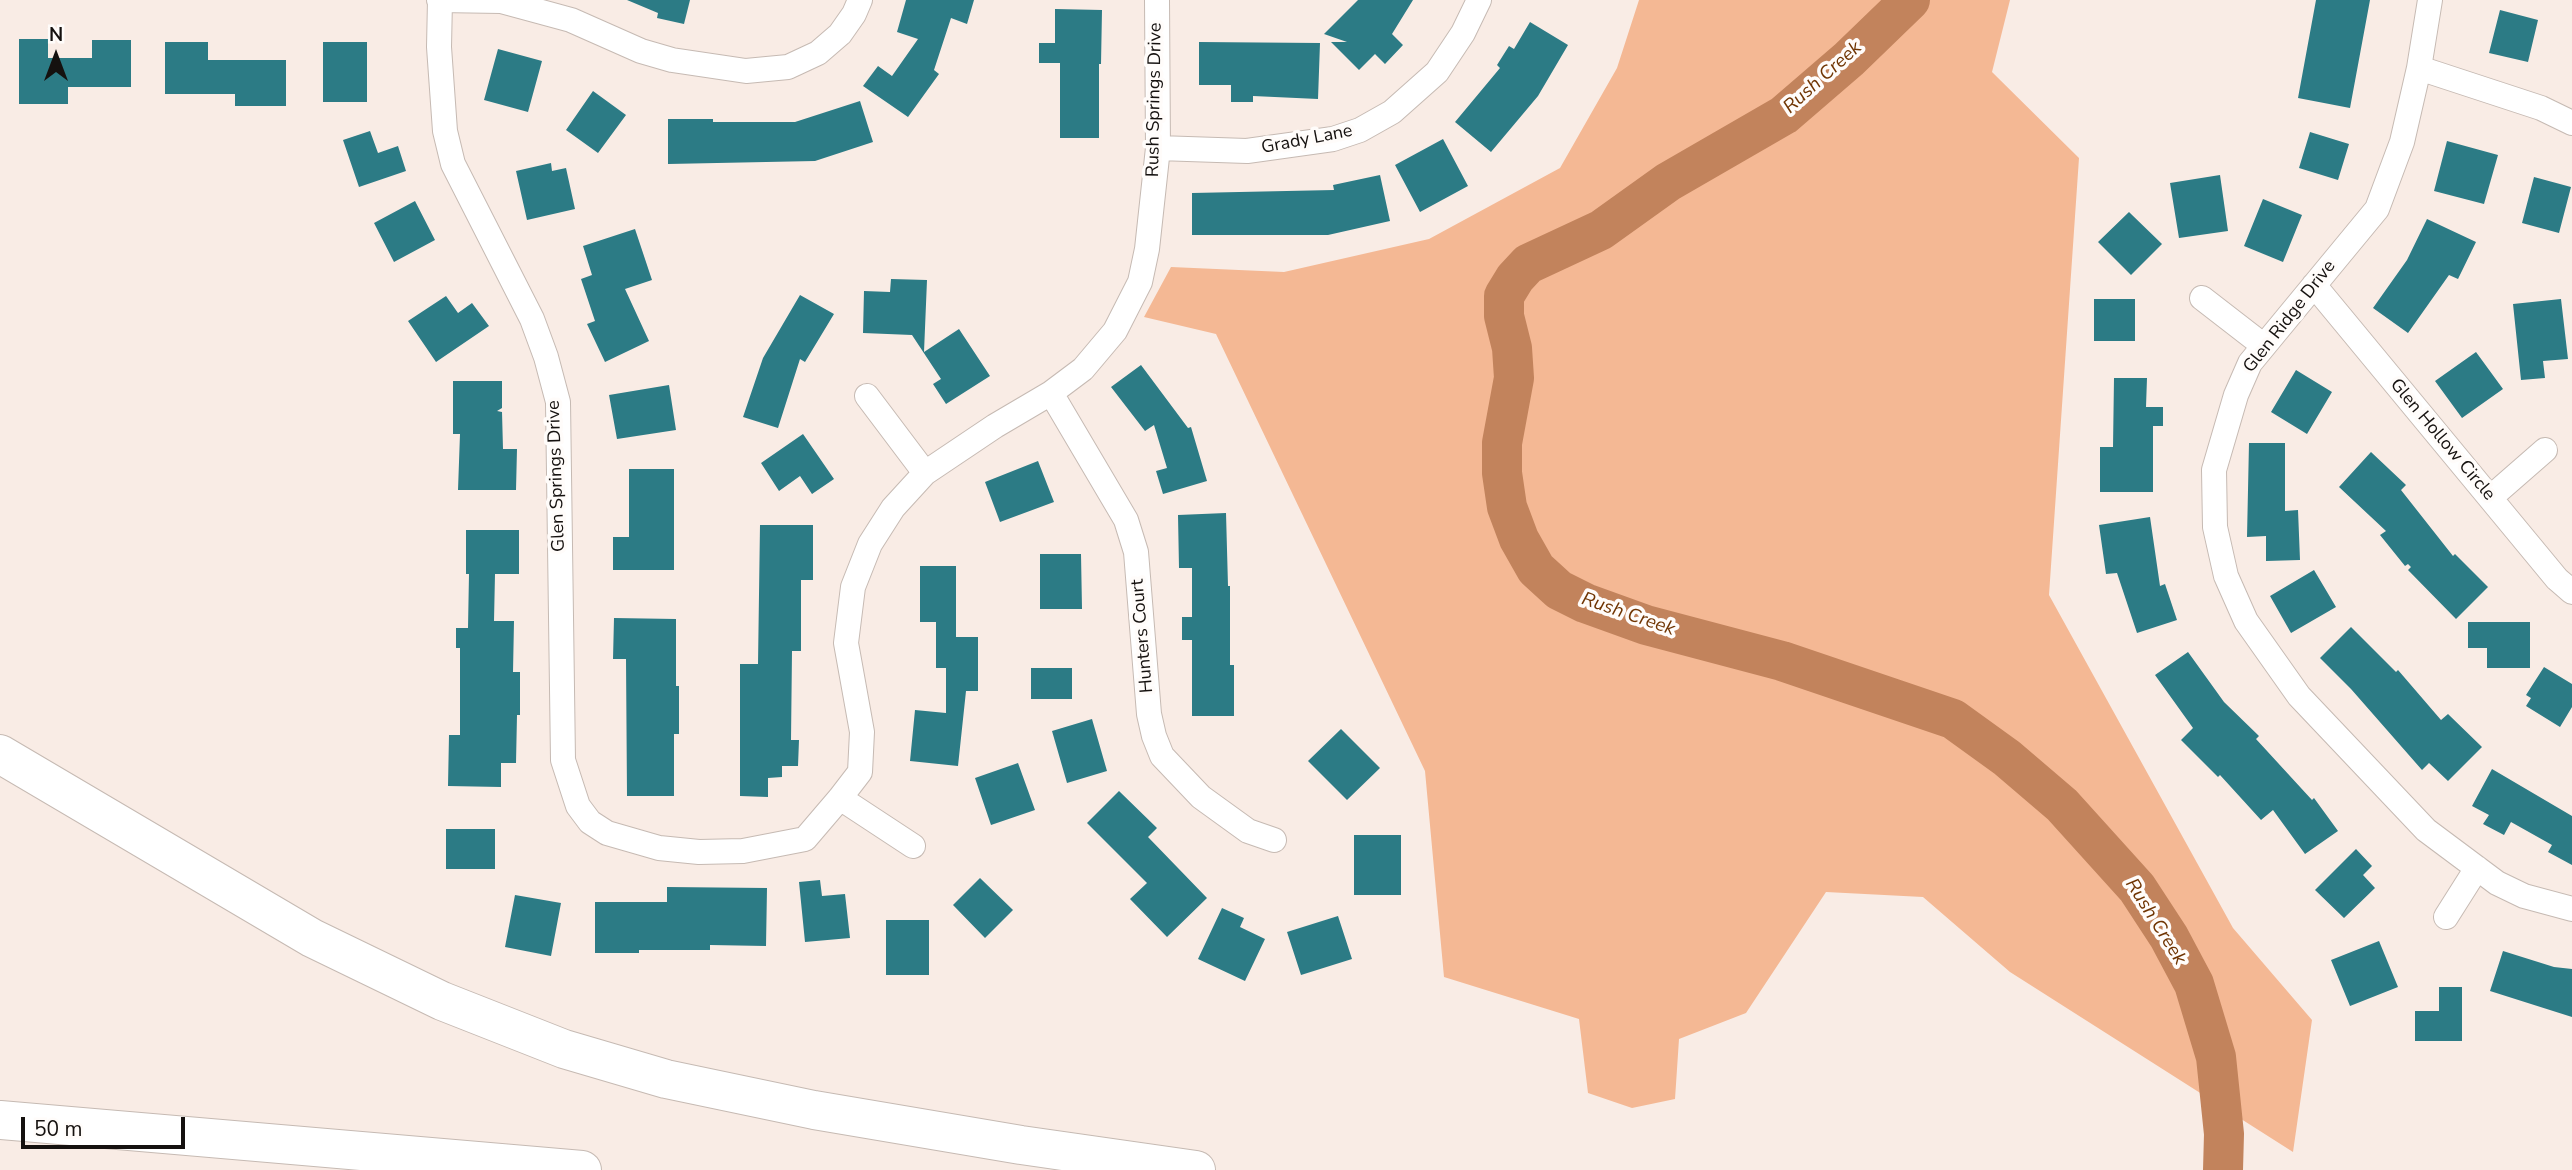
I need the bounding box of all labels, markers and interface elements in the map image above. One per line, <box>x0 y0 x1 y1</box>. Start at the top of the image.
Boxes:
north arrow <box>21 21 91 91</box>
text: N <box>49 22 63 48</box>
street label: Rush Springs Drive <box>1143 23 1167 177</box>
water label: Rush Creek <box>1779 37 1867 119</box>
street label: Grady Lane <box>1260 121 1354 159</box>
street label: Glen Ridge Drive <box>2239 256 2341 378</box>
street label: Glen Hollow Circle <box>2385 375 2499 505</box>
street label: Glen Springs Drive <box>544 400 570 552</box>
street label: Hunters Court <box>1127 578 1159 694</box>
water label: Rush Creek <box>1578 588 1678 642</box>
water label: Rush Creek <box>2120 875 2190 969</box>
scale bar <box>24 1104 189 1148</box>
text: 50 m <box>34 1115 83 1143</box>

